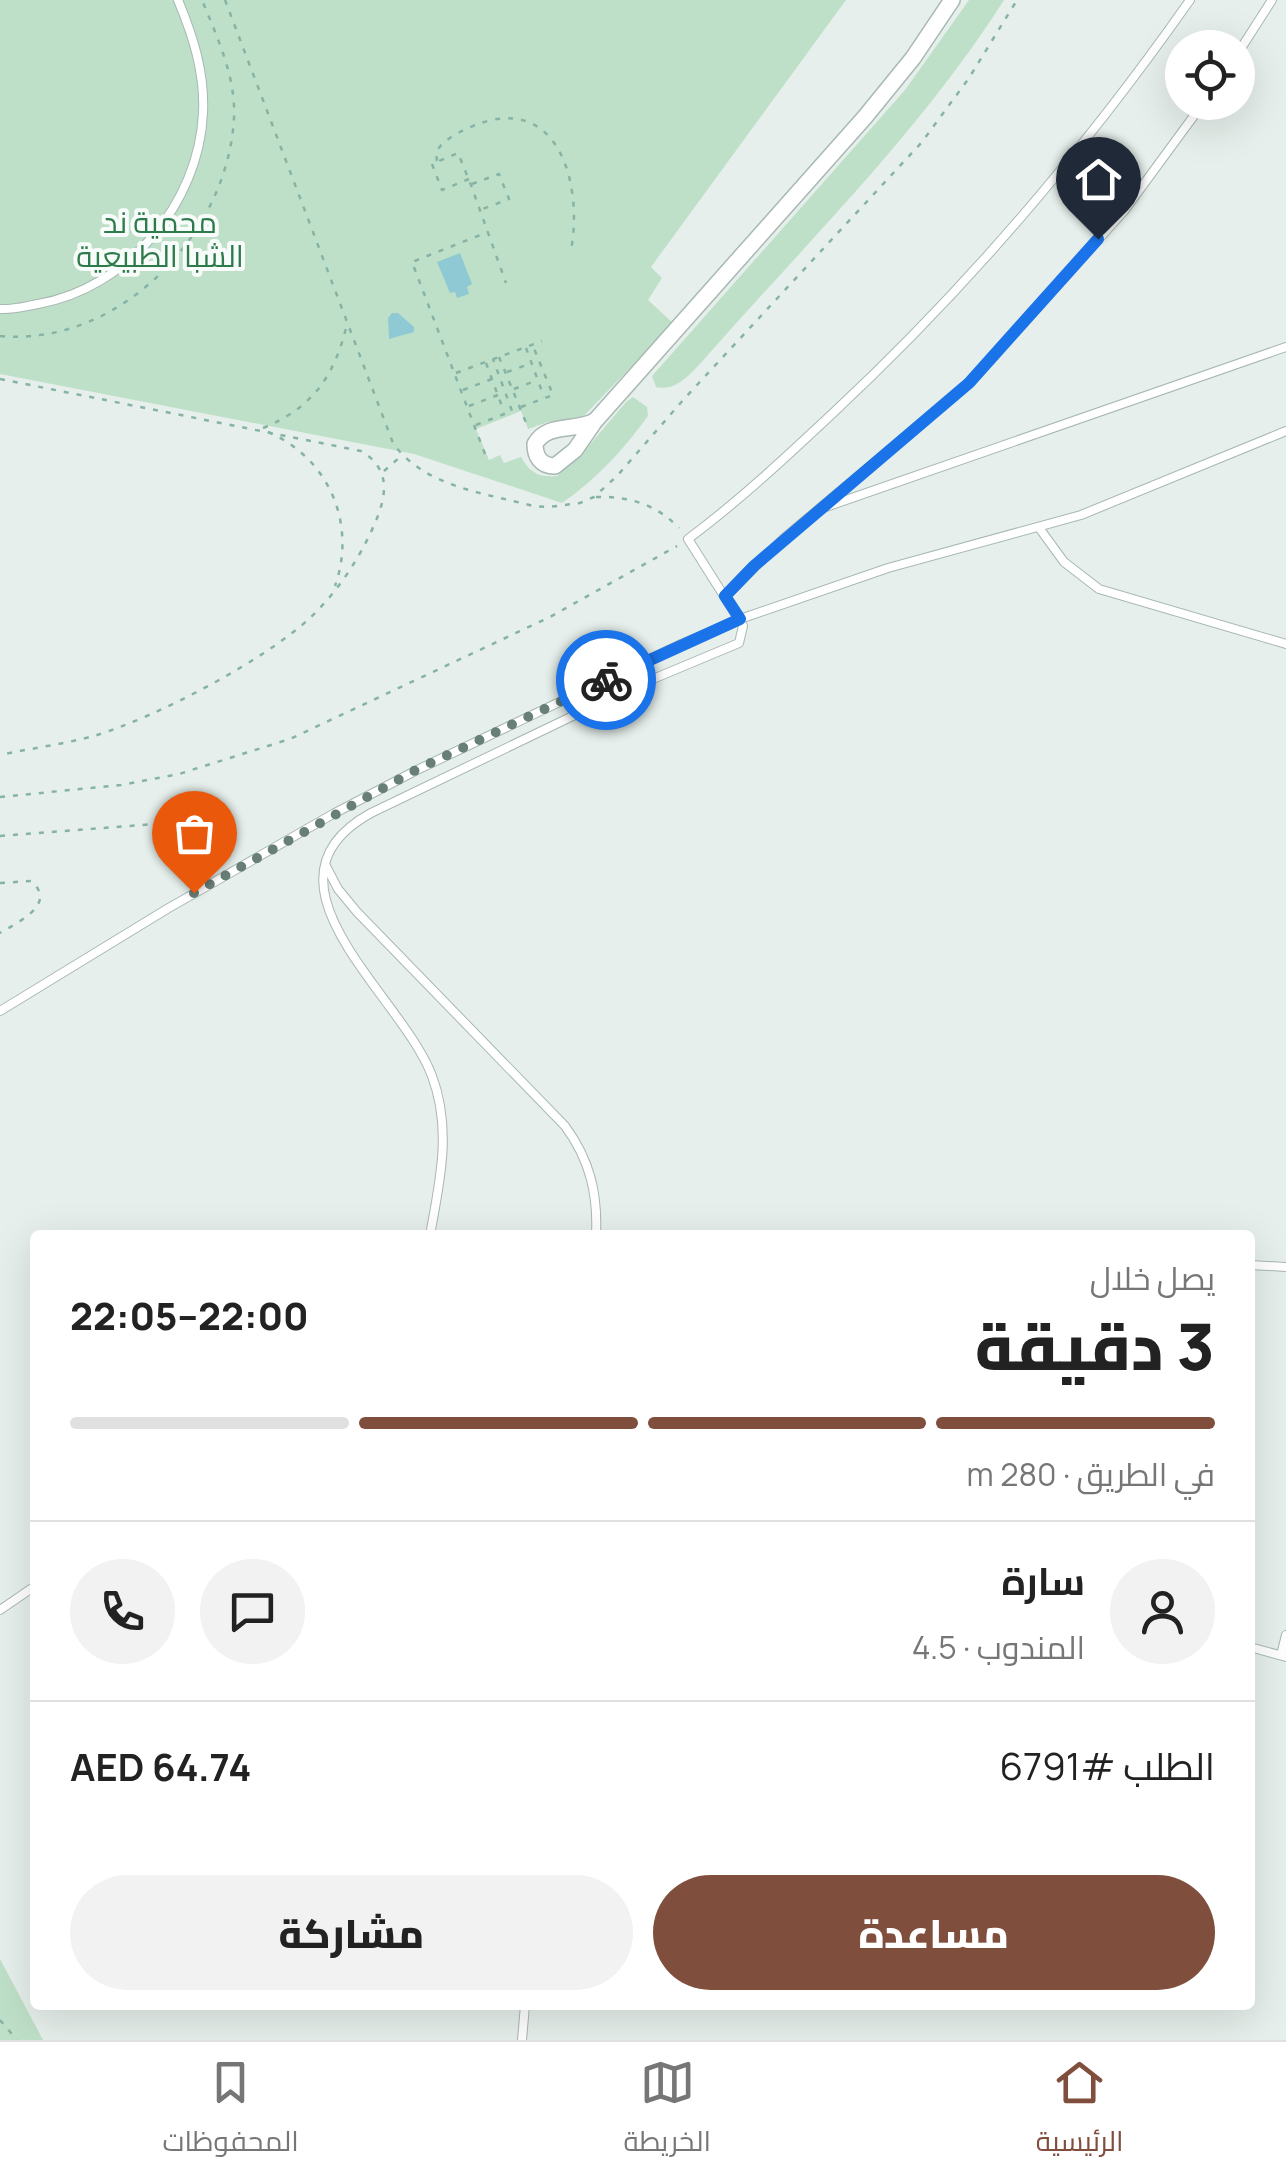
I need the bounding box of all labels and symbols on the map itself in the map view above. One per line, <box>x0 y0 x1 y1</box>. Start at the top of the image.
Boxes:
pin <box>1056 137 1141 240</box>
park label: محمية ند الشبا الطبيعية <box>76 201 244 276</box>
courier <box>556 630 656 730</box>
pin <box>152 791 237 894</box>

